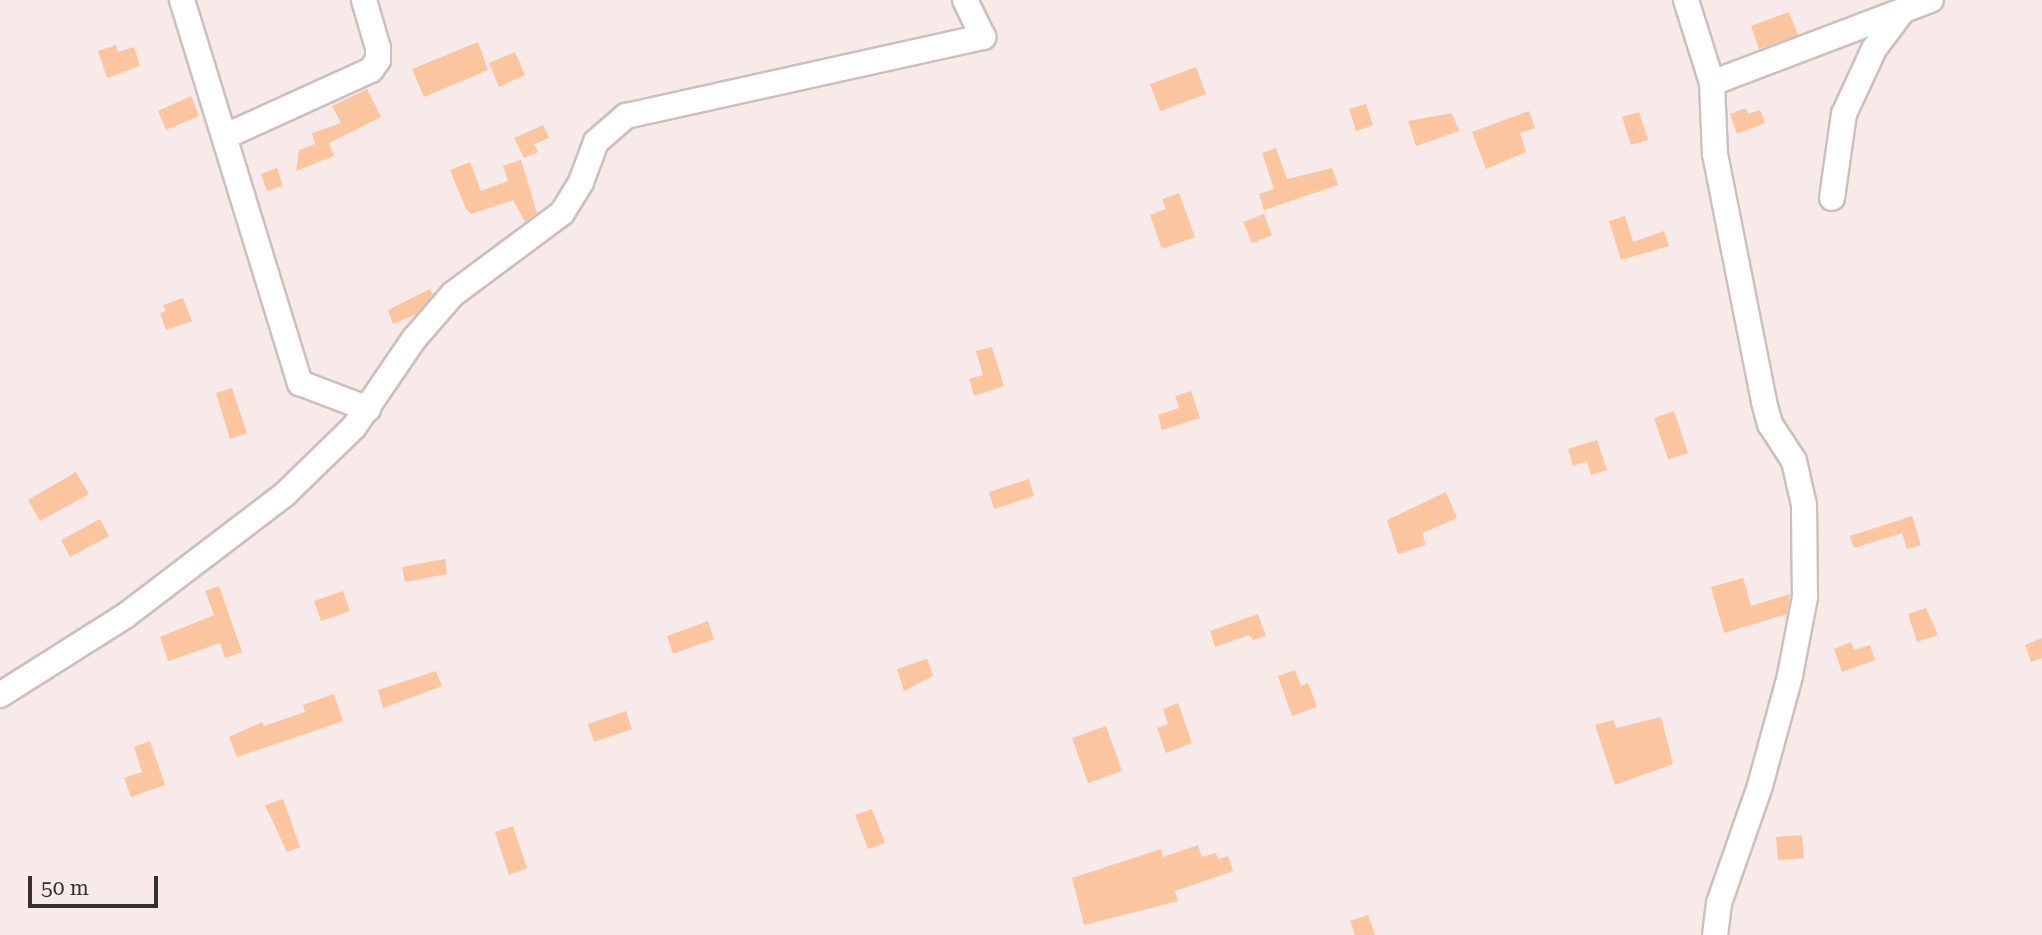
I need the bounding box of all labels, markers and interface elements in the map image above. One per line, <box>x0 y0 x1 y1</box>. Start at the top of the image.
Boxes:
scale bar <box>32 862 161 906</box>
text: 50 m <box>41 876 89 900</box>

